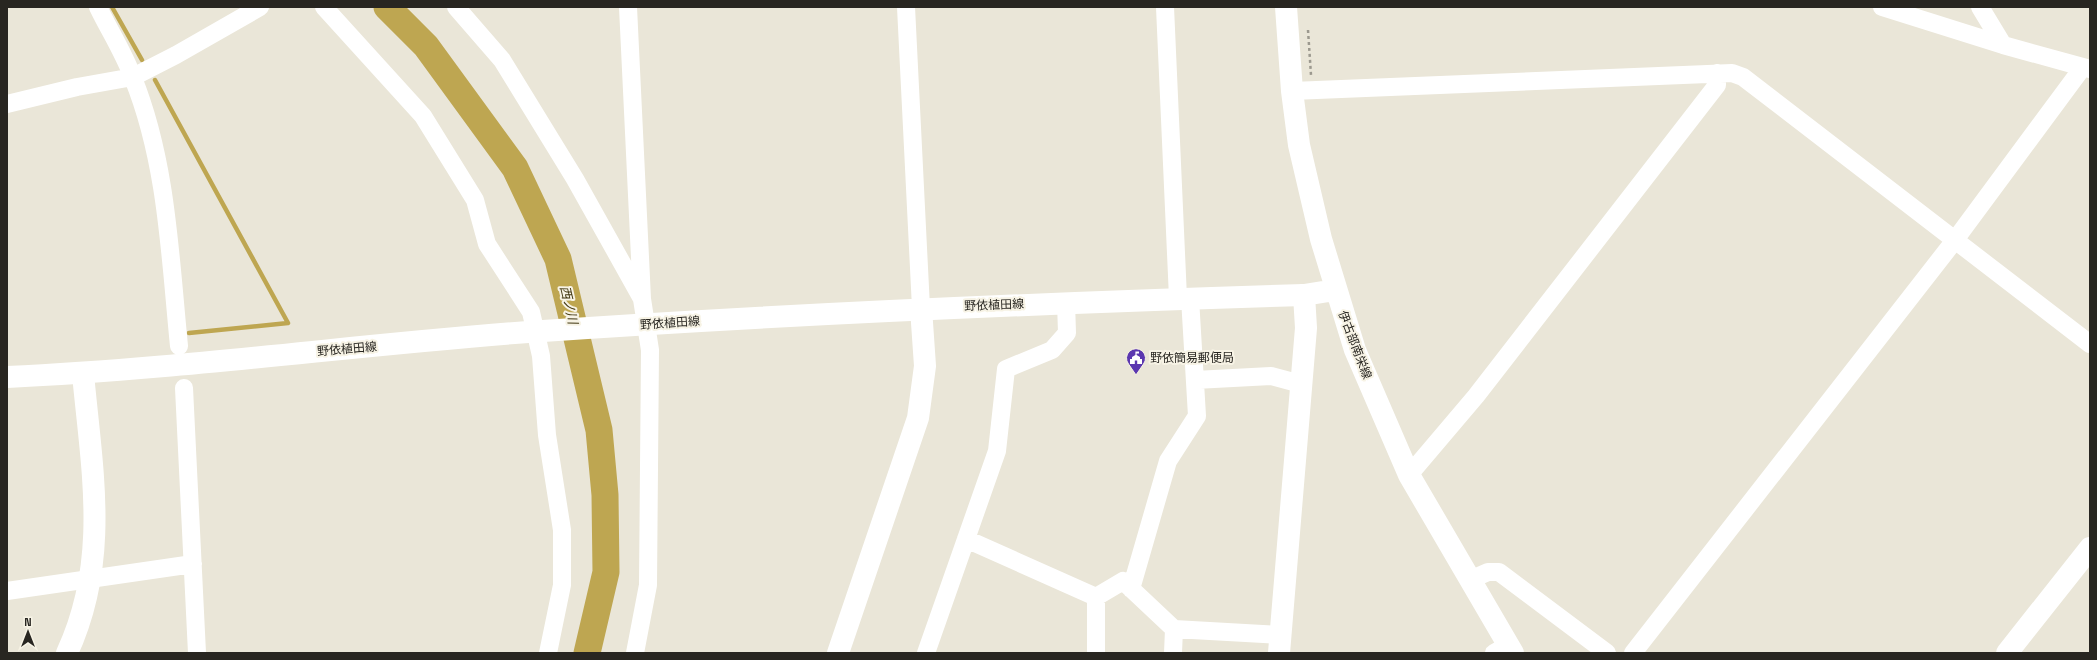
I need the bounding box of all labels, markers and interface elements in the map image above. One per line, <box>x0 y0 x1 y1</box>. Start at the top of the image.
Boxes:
water label: 西ノ川 <box>556 284 582 328</box>
street label: 野依植田線 <box>964 296 1024 314</box>
street label: 伊古部南栄線 <box>1335 309 1375 381</box>
street label: 野依植田線 <box>640 313 700 333</box>
street label: 野依植田線 <box>316 338 378 360</box>
public building icon: 野依簡易郵便局 <box>1125 347 1147 375</box>
place label: 野依簡易郵便局 <box>1150 350 1234 366</box>
north arrow <box>8 612 48 652</box>
text: N <box>24 615 32 629</box>

